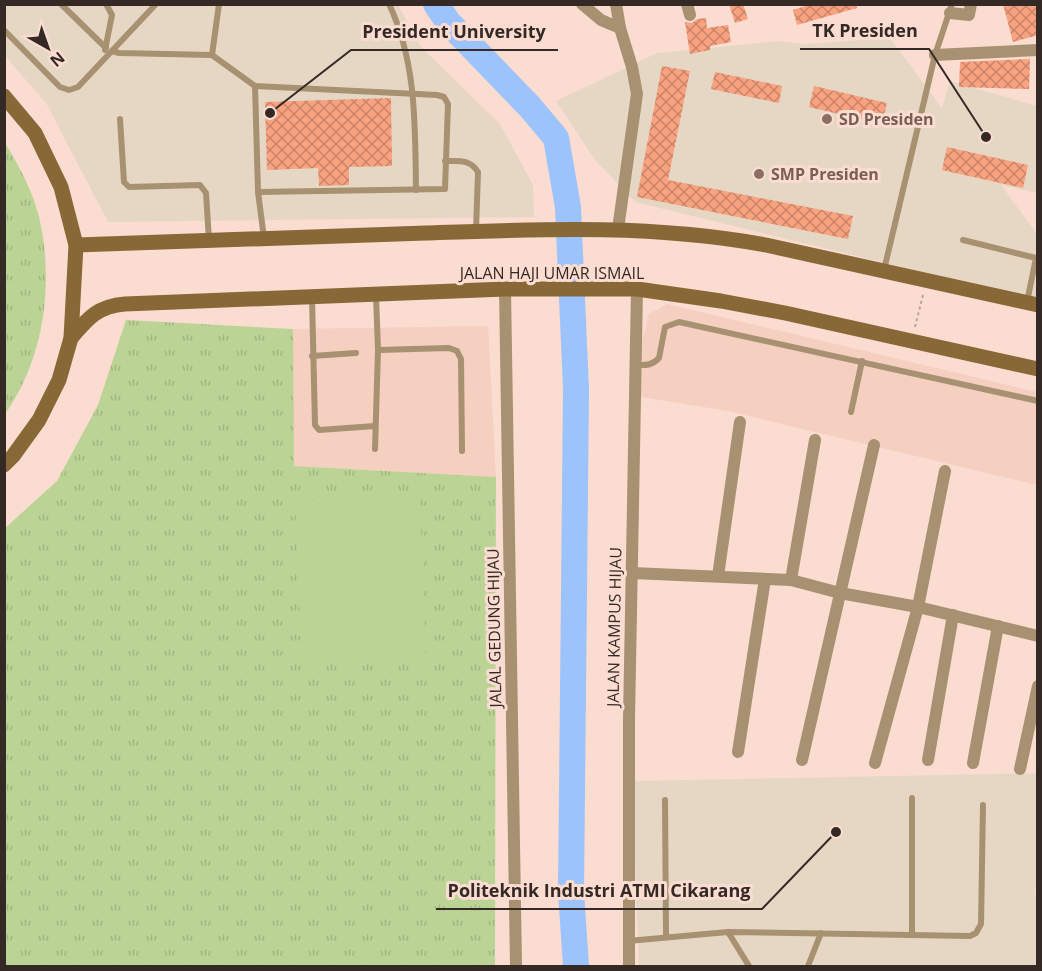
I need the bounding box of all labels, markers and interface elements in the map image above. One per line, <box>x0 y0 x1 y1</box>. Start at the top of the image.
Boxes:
callout: TK Presiden <box>800 13 929 49</box>
callout: President University <box>351 14 558 50</box>
north arrow <box>18 18 78 78</box>
text: TK Presiden <box>812 18 918 42</box>
text: President University <box>362 19 546 43</box>
text: N <box>46 47 70 72</box>
place label: SD Presiden <box>839 108 934 130</box>
marker: SD Presiden <box>820 112 834 126</box>
place label: SMP Presiden <box>771 163 879 185</box>
marker: SMP Presiden <box>752 167 766 181</box>
street label: JALAN HAJI UMAR ISMAIL <box>458 262 644 284</box>
street label: JALAN KAMPUS HIJAU <box>602 547 626 709</box>
street label: JALAL GEDUNG HIJAU <box>482 548 506 710</box>
callout: Politeknik Industri ATMI Cikarang <box>436 873 762 909</box>
text: Politeknik Industri ATMI Cikarang <box>448 878 750 902</box>

